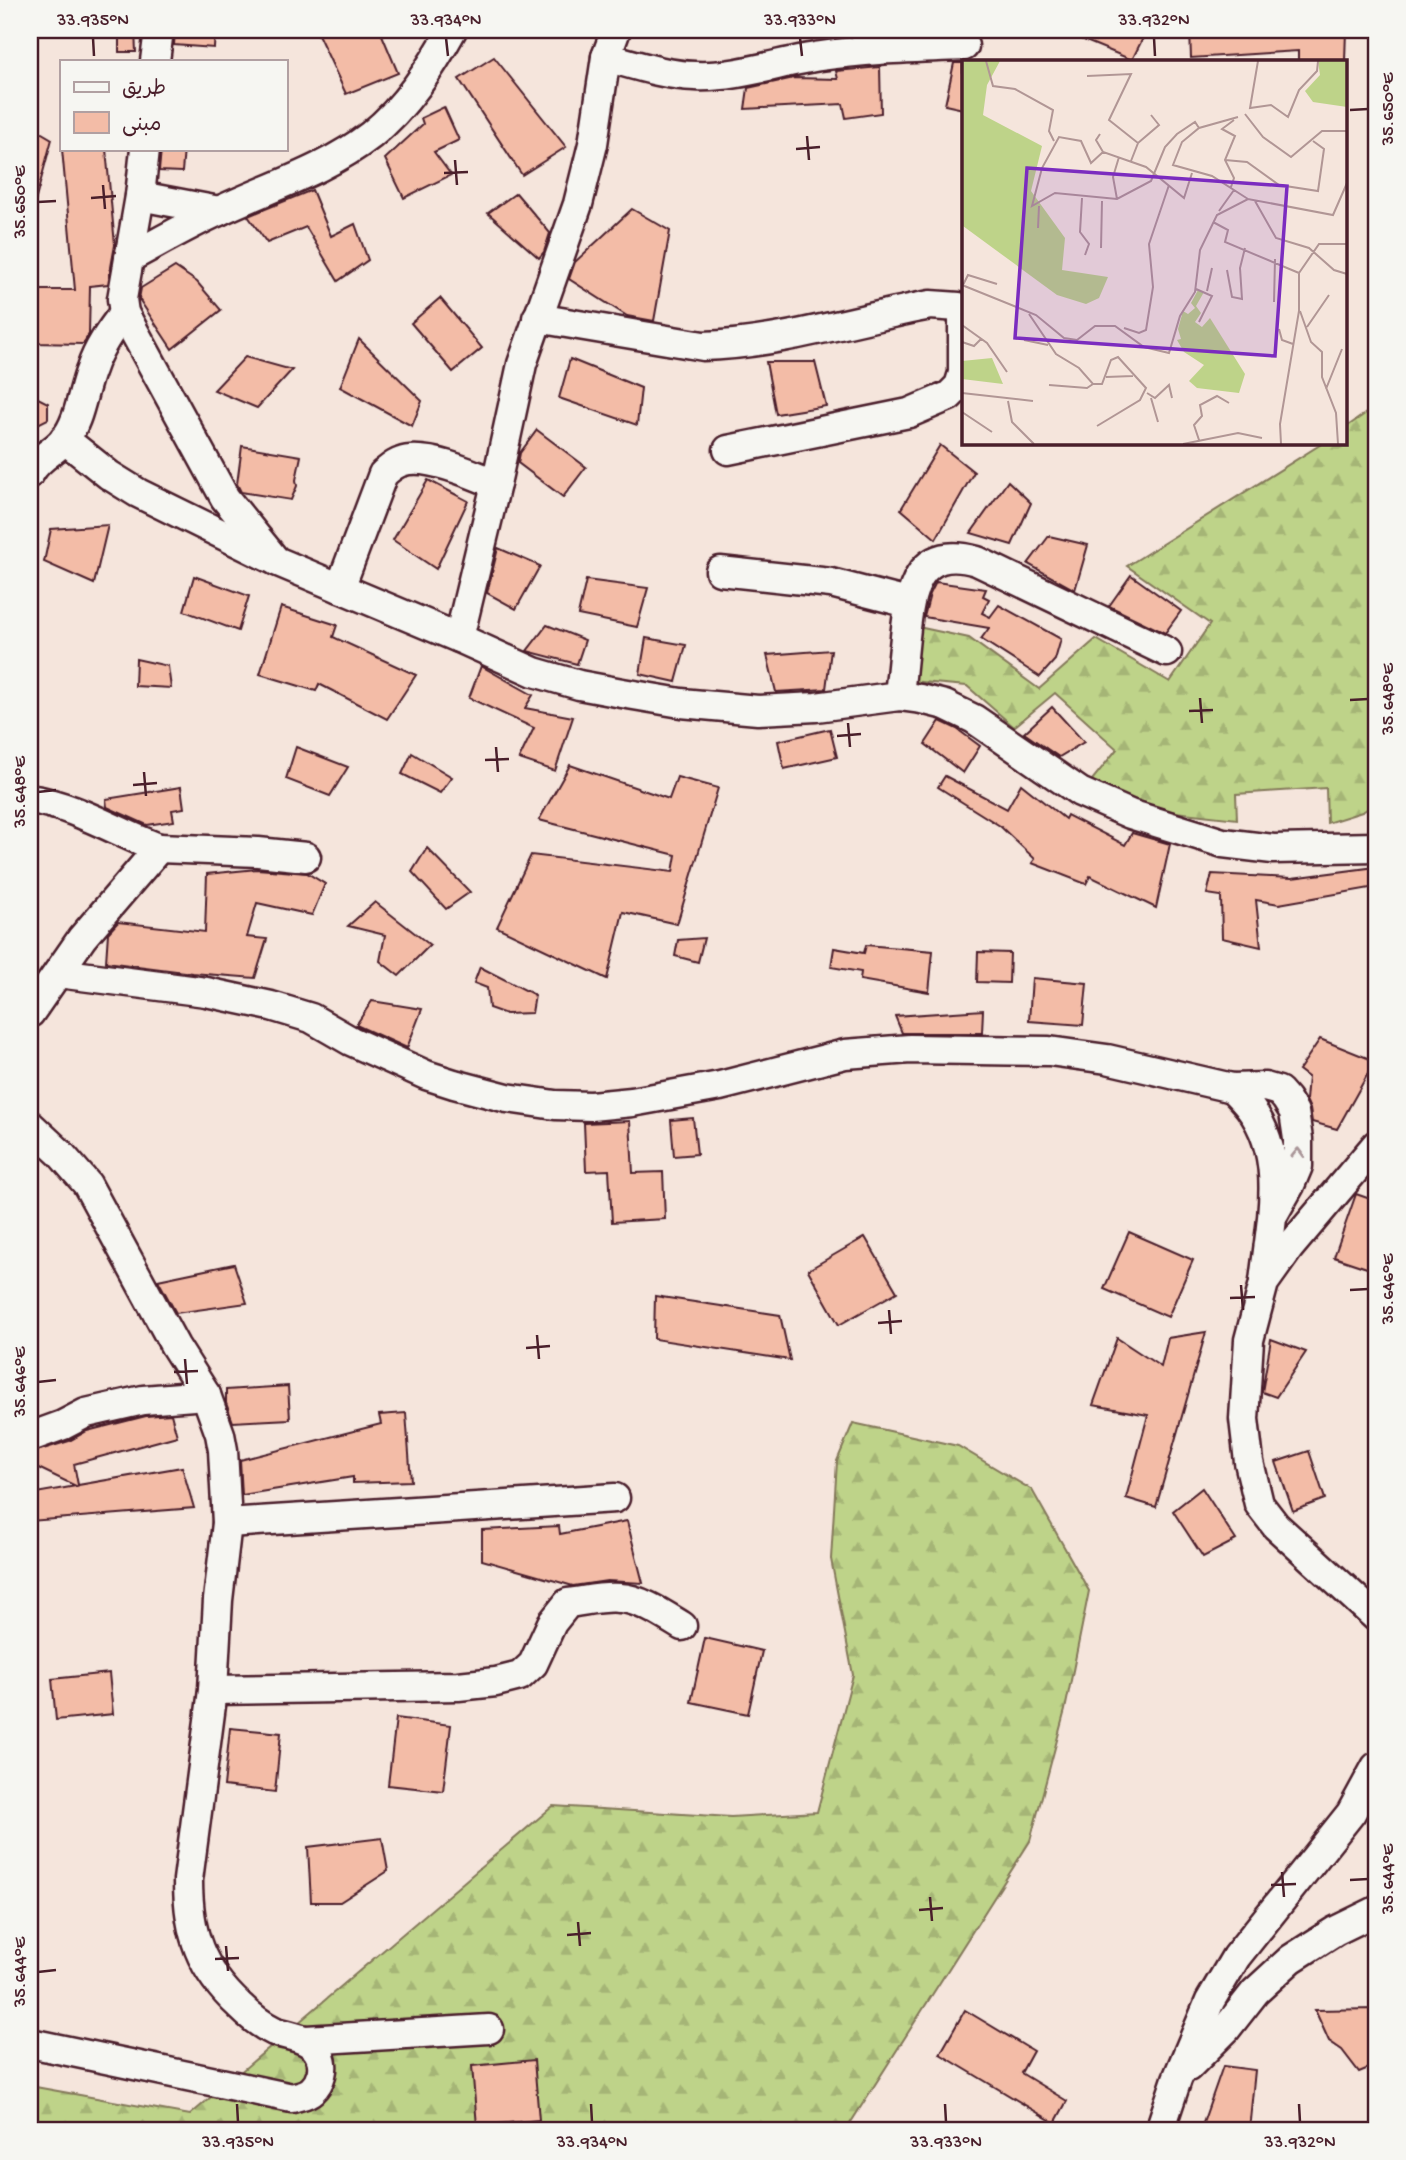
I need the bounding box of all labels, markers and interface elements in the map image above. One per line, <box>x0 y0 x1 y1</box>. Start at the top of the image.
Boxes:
text: 33.935°N <box>56 11 129 32</box>
text: 33.934°N <box>409 11 482 32</box>
text: 33.933°N <box>763 11 836 32</box>
text: 33.932°N <box>1117 11 1190 32</box>
legend <box>60 60 287 150</box>
inset map <box>962 60 1346 444</box>
text: 35.650°E <box>1379 72 1400 146</box>
text: طريق <box>122 78 166 103</box>
text: مبنى <box>122 114 161 139</box>
text: 35.650°E <box>11 165 32 239</box>
text: 35.648°E <box>1379 663 1400 736</box>
text: 35.648°E <box>11 756 32 829</box>
one-way arrow <box>1290 1147 1306 1158</box>
text: 35.646°E <box>1379 1253 1400 1325</box>
text: 35.646°E <box>11 1346 32 1418</box>
text: 35.644°E <box>1379 1843 1400 1915</box>
text: 35.644°E <box>11 1936 32 2008</box>
text: 33.935°N <box>201 2133 274 2154</box>
text: 33.934°N <box>555 2133 628 2154</box>
text: 33.933°N <box>909 2133 982 2154</box>
text: 33.932°N <box>1263 2133 1336 2154</box>

